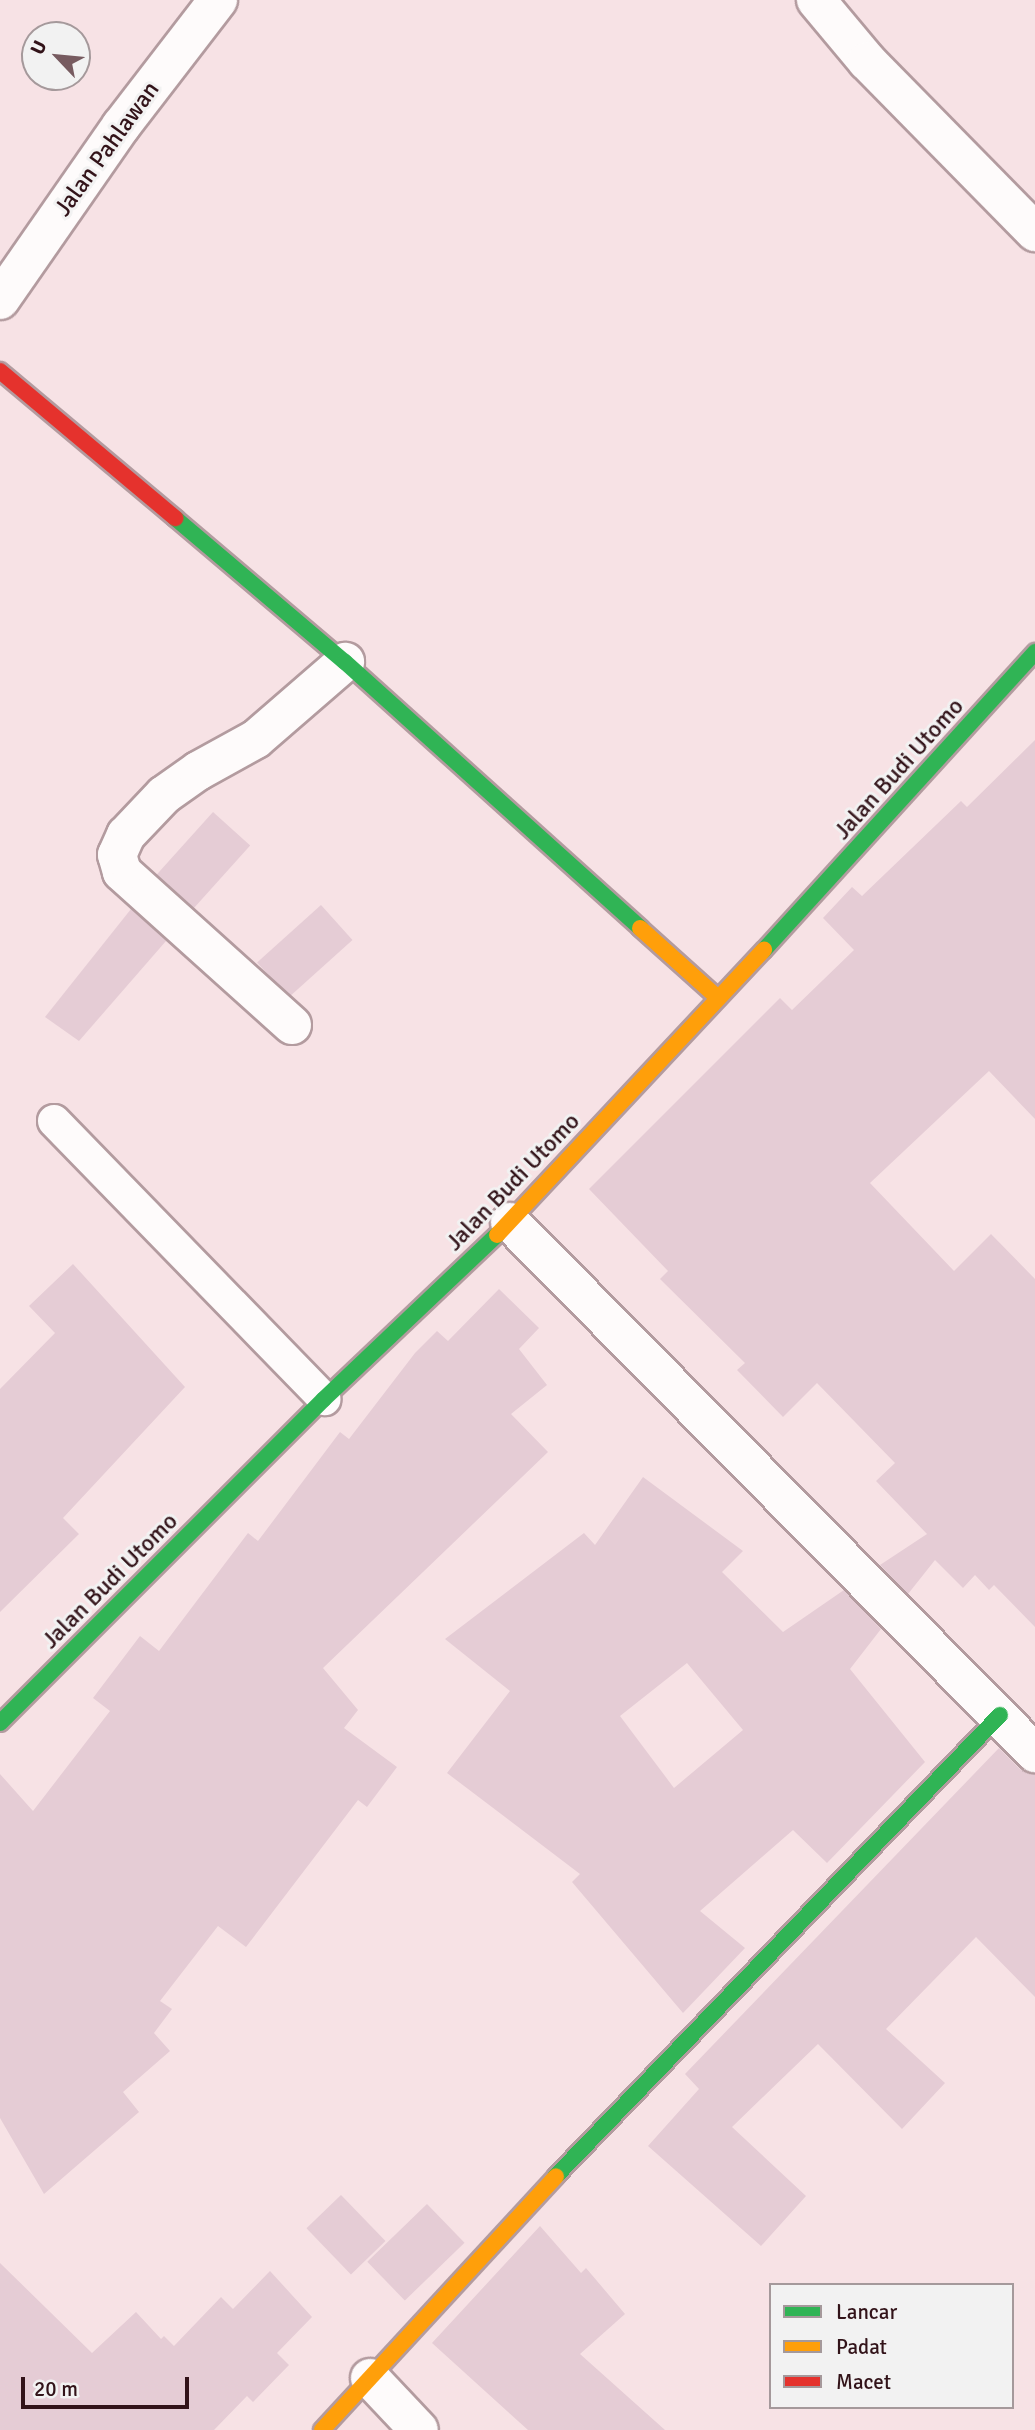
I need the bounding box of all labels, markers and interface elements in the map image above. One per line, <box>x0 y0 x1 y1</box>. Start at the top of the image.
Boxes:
north arrow <box>21 21 91 91</box>
text: U <box>25 37 53 59</box>
street label: Jalan Pahlawan <box>48 76 166 222</box>
street label: Jalan Budi Utomo <box>828 692 970 846</box>
street label: Jalan Budi Utomo <box>440 1107 586 1257</box>
street label: Jalan Budi Utomo <box>36 1507 184 1655</box>
legend <box>769 2283 1014 2409</box>
text: Lancar <box>836 2299 897 2325</box>
text: Padat <box>836 2334 887 2360</box>
scale bar <box>24 2364 192 2408</box>
text: Macet <box>836 2369 891 2395</box>
text: 20 m <box>34 2376 78 2402</box>

